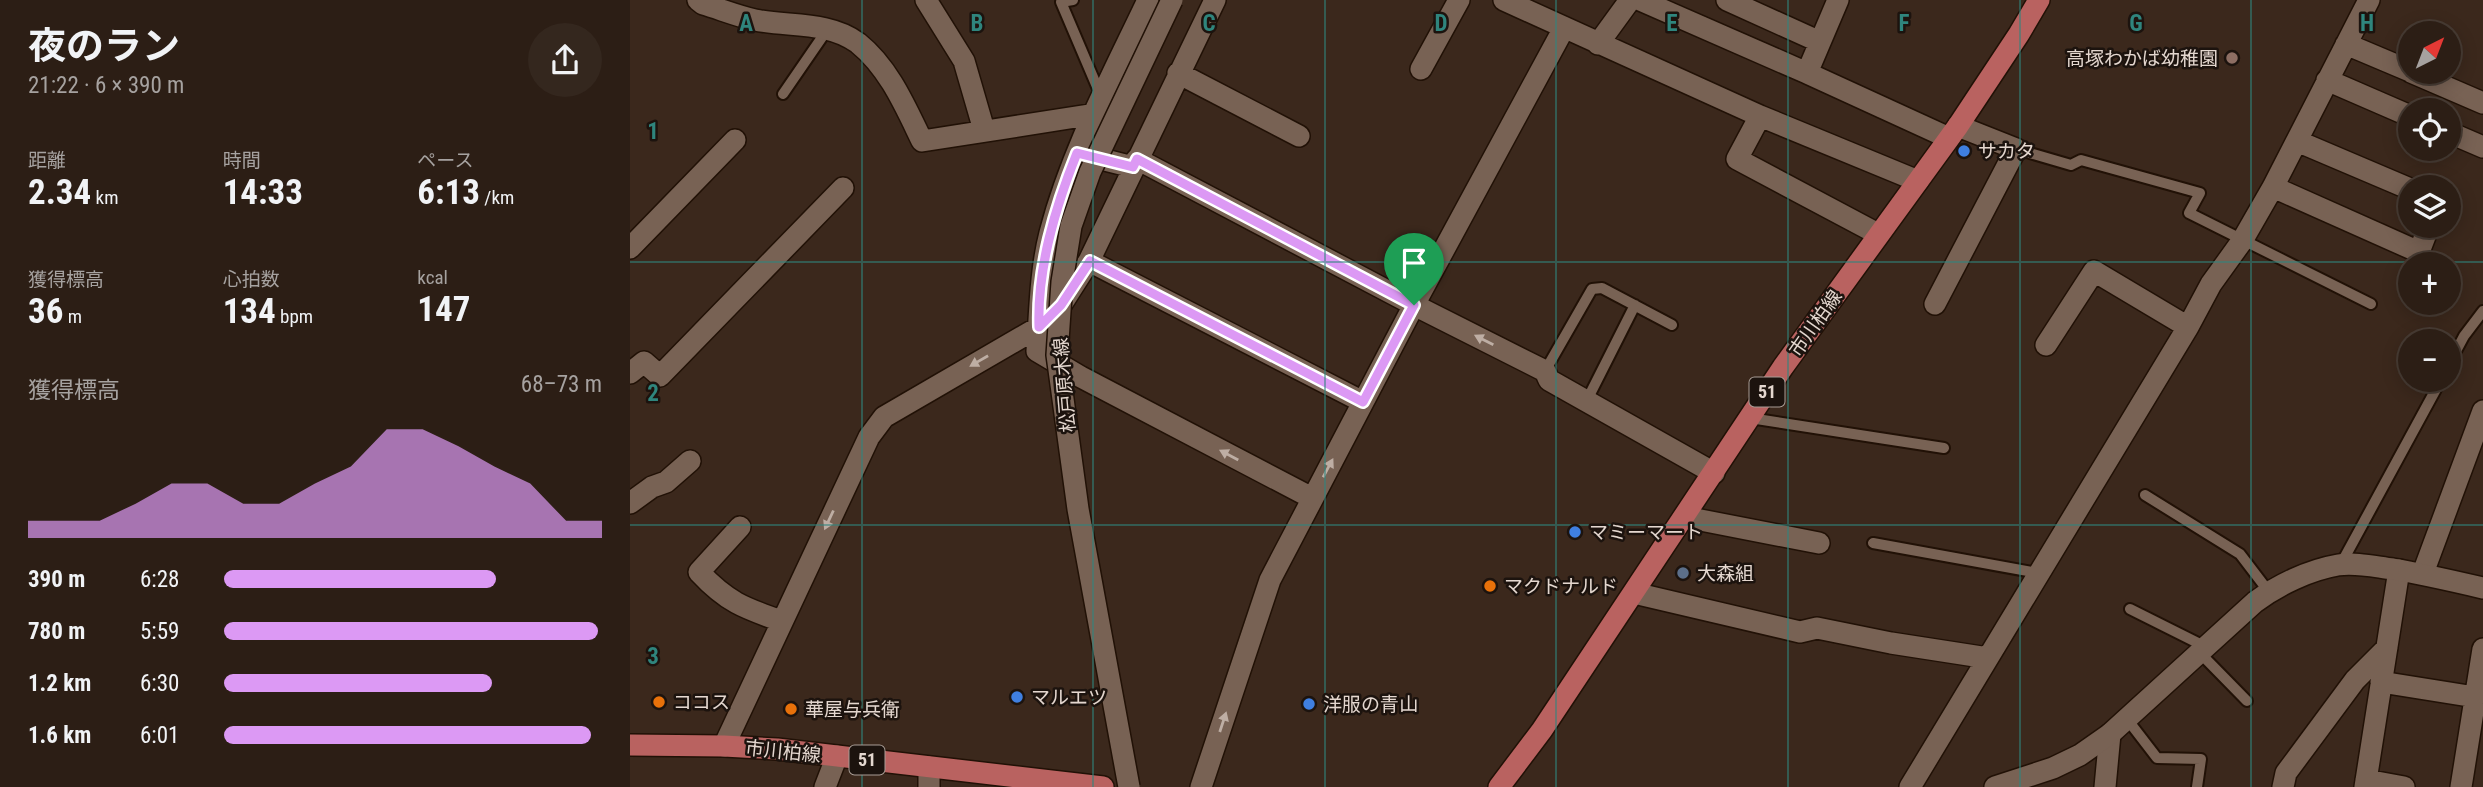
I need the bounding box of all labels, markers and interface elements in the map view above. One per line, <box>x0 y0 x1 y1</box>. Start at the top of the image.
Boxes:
text: A <box>739 10 753 37</box>
text: B <box>971 10 983 37</box>
text: C <box>1202 10 1216 37</box>
text: D <box>1435 10 1448 37</box>
text: E <box>1666 10 1678 37</box>
text: F <box>1899 10 1910 37</box>
text: G <box>2129 10 2143 37</box>
text: H <box>2360 10 2374 37</box>
north arrow <box>2398 21 2460 84</box>
map controls <box>2398 21 2461 392</box>
button: share <box>528 23 602 97</box>
text: 夜のラン <box>28 24 180 68</box>
place label: 高塚わかば幼稚園 <box>2066 47 2218 70</box>
marker: 高塚わかば幼稚園 <box>2224 50 2240 66</box>
text: 21:22 · 6 × 390 m <box>28 72 184 99</box>
button: locate <box>2398 98 2461 161</box>
text: 1 <box>647 118 659 145</box>
place label: サカタ <box>1978 140 2035 163</box>
marker: サカタ <box>1956 143 1972 159</box>
text: 距離 <box>28 149 66 172</box>
text: 時間 <box>223 149 261 172</box>
text: ペース <box>417 149 473 172</box>
text: 2.34 <box>28 172 91 213</box>
text: 14:33 <box>223 172 303 213</box>
text: 6:13 <box>417 172 480 213</box>
button: layers <box>2398 175 2461 238</box>
text: km <box>91 186 118 209</box>
text: /km <box>480 186 514 209</box>
pin <box>1384 233 1444 305</box>
icon: arrive <box>1395 244 1433 282</box>
button: + <box>2398 252 2461 315</box>
text: kcal <box>417 266 448 289</box>
text: 獲得標高 <box>28 268 104 291</box>
text: 心拍数 <box>223 268 280 291</box>
street label: 市川柏線 <box>1784 286 1847 361</box>
text: 147 <box>417 289 470 330</box>
text: 36 <box>28 291 63 332</box>
text: 134 <box>223 291 276 332</box>
text: m <box>63 305 82 328</box>
text: bpm <box>276 305 313 328</box>
button: − <box>2398 329 2461 392</box>
one-way arrow <box>1474 335 1494 346</box>
street label: 松戸原木線 <box>1049 337 1080 433</box>
one-way arrow <box>970 355 989 367</box>
text: 68–73 m <box>521 371 602 398</box>
text: 獲得標高 <box>28 377 120 404</box>
road number: 51 <box>1750 378 1784 406</box>
text: 2 <box>647 380 659 407</box>
one-way arrow <box>1219 450 1239 462</box>
one-way arrow <box>1322 458 1334 477</box>
one-way arrow <box>824 510 835 530</box>
place label: マミーマート <box>1589 521 1703 544</box>
marker: マミーマート <box>1567 524 1583 540</box>
place label: 大森組 <box>1697 562 1754 585</box>
marker: 大森組 <box>1675 565 1691 581</box>
text: 390 m <box>28 566 85 593</box>
text: 6:28 <box>140 566 179 593</box>
place label: マクドナルド <box>1504 575 1618 598</box>
marker: マクドナルド <box>1482 578 1498 594</box>
text: 780 m <box>28 618 85 645</box>
text: 5:59 <box>140 618 179 645</box>
text: 3 <box>647 643 659 670</box>
text: 1.2 km <box>28 670 91 697</box>
text: 6:30 <box>140 670 179 697</box>
place label: マルエツ <box>1031 686 1107 709</box>
marker: マルエツ <box>1009 689 1025 705</box>
place label: ココス <box>673 691 730 714</box>
place label: 洋服の青山 <box>1323 693 1418 716</box>
marker: ココス <box>651 694 667 710</box>
marker: 洋服の青山 <box>1301 696 1317 712</box>
place label: 華屋与兵衛 <box>805 698 900 721</box>
marker: 華屋与兵衛 <box>783 701 799 717</box>
one-way arrow <box>1218 712 1228 733</box>
text: 1.6 km <box>28 722 91 749</box>
text: 6:01 <box>140 722 179 749</box>
street label: 市川柏線 <box>744 736 822 767</box>
road number: 51 <box>849 746 884 774</box>

